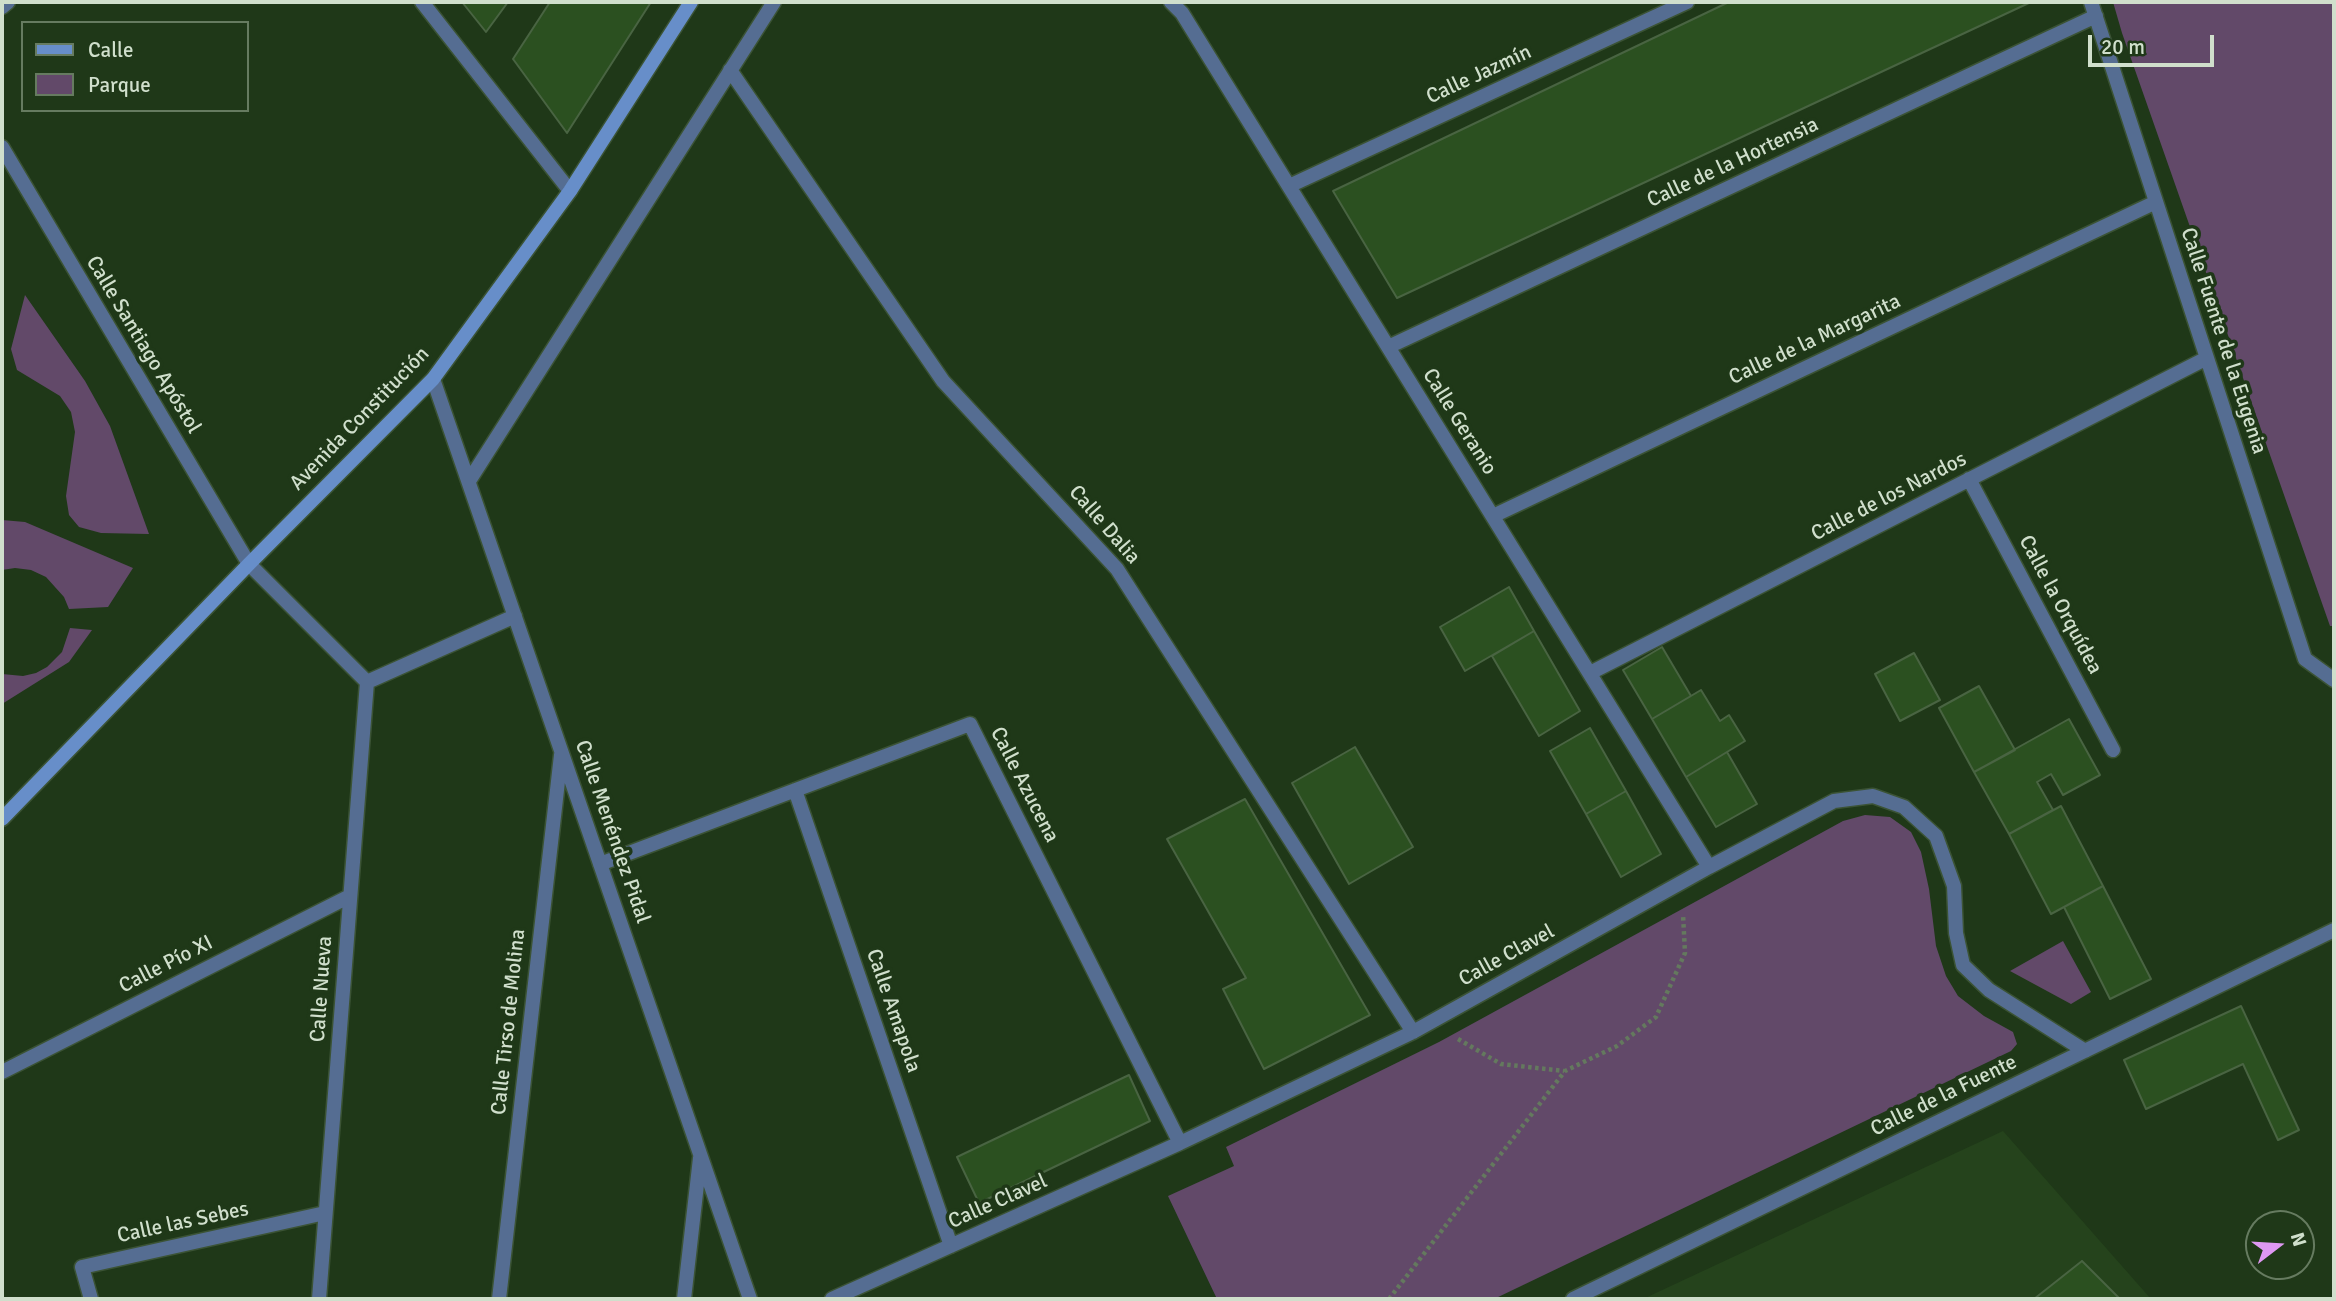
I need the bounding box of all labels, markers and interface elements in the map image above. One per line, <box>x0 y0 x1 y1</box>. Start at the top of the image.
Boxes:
legend <box>21 21 248 112</box>
scale bar <box>2091 21 2217 65</box>
text: 20 m <box>2101 34 2145 60</box>
text: Calle <box>88 37 134 63</box>
street label: Calle Jazmín <box>1422 40 1536 110</box>
text: Parque <box>88 72 151 98</box>
street label: Calle de la Hortensia <box>1643 112 1823 214</box>
street label: Calle Fuente de la Eugenia <box>2174 225 2272 457</box>
street label: Calle Santiago Apóstol <box>80 252 206 438</box>
street label: Calle de la Margarita <box>1725 289 1905 391</box>
street label: Avenida Constitución <box>285 342 435 496</box>
street label: Calle Geranio <box>1416 364 1502 480</box>
street label: Calle de los Nardos <box>1807 447 1971 547</box>
street label: Calle Dalia <box>1063 480 1145 570</box>
street label: Calle la Orquídea <box>2013 531 2107 679</box>
street label: Calle Azucena <box>984 723 1064 847</box>
street label: Calle Menéndez Pidal <box>569 737 655 927</box>
street label: Calle Clavel <box>1455 919 1559 993</box>
street label: Calle Tirso de Molina <box>487 928 531 1116</box>
street label: Calle Pío XI <box>115 931 217 999</box>
street label: Calle Nueva <box>306 935 338 1043</box>
street label: Calle Amapola <box>860 946 926 1076</box>
street label: Calle de la Fuente <box>1867 1050 2021 1142</box>
street label: Calle Clavel <box>945 1169 1051 1235</box>
street label: Calle las Sebes <box>115 1197 251 1249</box>
north arrow <box>2245 1210 2315 1280</box>
text: N <box>2285 1230 2312 1249</box>

